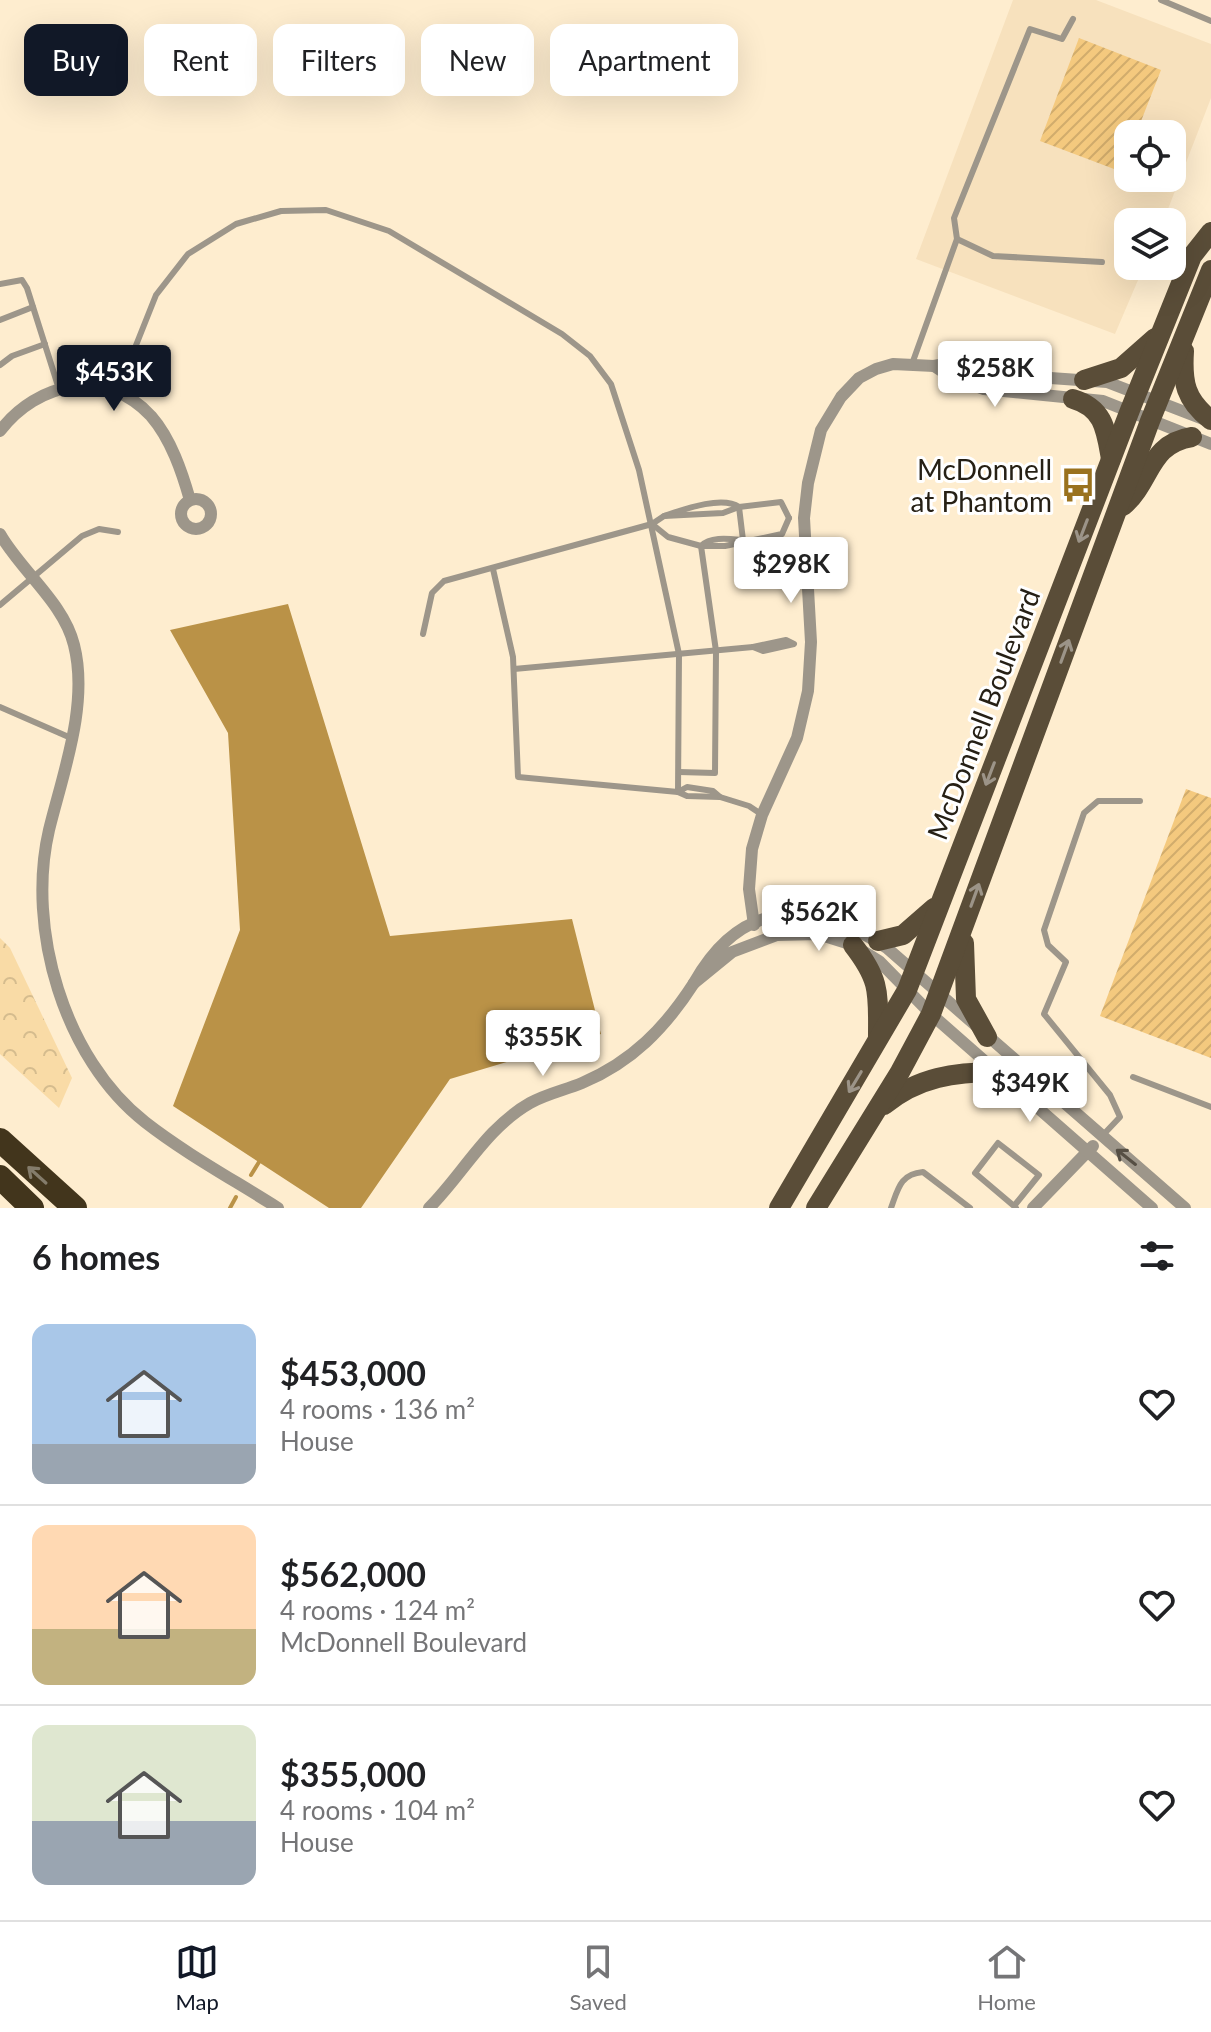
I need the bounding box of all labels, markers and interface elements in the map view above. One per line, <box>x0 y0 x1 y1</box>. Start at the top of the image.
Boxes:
chip: Buy <box>24 24 128 96</box>
chip: Rent <box>144 24 257 96</box>
chip: Filters <box>273 24 405 96</box>
chip: New <box>421 24 534 96</box>
chip: Apartment <box>550 24 738 96</box>
map controls <box>1114 120 1186 280</box>
button: locate <box>1114 120 1186 192</box>
button: layers <box>1114 208 1186 280</box>
pin: $258K <box>939 341 1051 409</box>
pin: $453K <box>58 345 170 413</box>
text: $258K <box>956 351 1034 383</box>
text: $453K <box>75 355 153 387</box>
place label: McDonnell at Phantom <box>910 452 1052 518</box>
bus stop icon: McDonnell at Phantom <box>1059 466 1097 504</box>
one-way arrow <box>1075 519 1089 543</box>
pin: $298K <box>735 537 847 605</box>
text: $298K <box>752 547 830 579</box>
street label: McDonnell Boulevard <box>919 584 1047 844</box>
one-way arrow <box>1059 640 1073 664</box>
one-way arrow <box>982 761 996 786</box>
one-way arrow <box>969 883 983 908</box>
pin: $562K <box>763 885 875 953</box>
text: $562K <box>780 895 858 927</box>
pin: $355K <box>487 1010 599 1078</box>
text: $355K <box>504 1020 582 1052</box>
pin: $349K <box>974 1056 1086 1124</box>
text: $349K <box>991 1066 1069 1098</box>
one-way arrow <box>847 1070 863 1093</box>
one-way arrow <box>1116 1149 1137 1166</box>
one-way arrow <box>28 1166 48 1184</box>
icon: filters <box>1135 1234 1179 1278</box>
text: 6 homes <box>32 1236 160 1277</box>
text: $453,000 <box>280 1352 426 1393</box>
icon: home <box>96 1356 192 1452</box>
icon: heart <box>1135 1382 1179 1426</box>
text: 4 rooms · 136 m² <box>280 1393 475 1425</box>
text: House <box>280 1425 354 1457</box>
text: $562,000 <box>280 1553 426 1594</box>
icon: home <box>96 1557 192 1653</box>
icon: heart <box>1135 1583 1179 1627</box>
text: 4 rooms · 124 m² <box>280 1594 475 1626</box>
text: McDonnell Boulevard <box>280 1626 527 1658</box>
text: $355,000 <box>280 1753 426 1794</box>
icon: home <box>96 1757 192 1853</box>
icon: heart <box>1135 1783 1179 1827</box>
text: 4 rooms · 104 m² <box>280 1794 475 1826</box>
text: House <box>280 1826 354 1858</box>
tab: Map <box>175 1940 219 2015</box>
tab: Saved <box>569 1940 627 2015</box>
tab: Home <box>977 1940 1036 2015</box>

